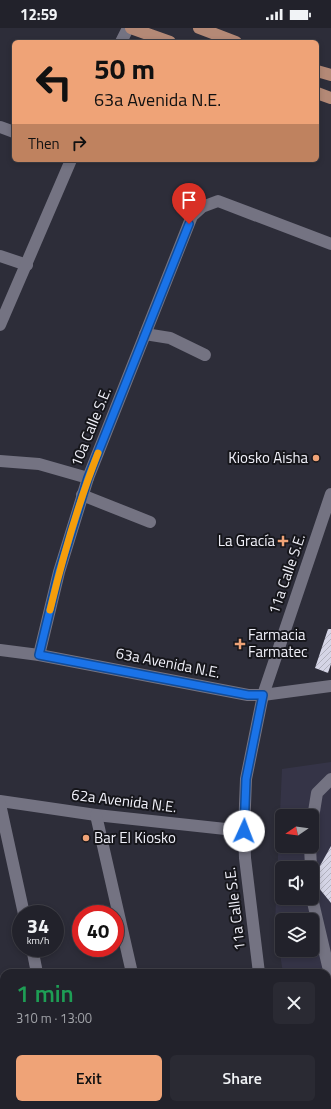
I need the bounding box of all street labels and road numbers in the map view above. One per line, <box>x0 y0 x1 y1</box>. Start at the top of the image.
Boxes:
street label: 10a Calle S.E. <box>64 384 117 470</box>
street label: 11a Calle S.E. <box>262 530 311 617</box>
street label: 63a Avenida N.E. <box>114 641 222 684</box>
street label: 62a Avenida N.E. <box>70 783 178 818</box>
street label: 11a Calle S.E. <box>218 866 251 952</box>

